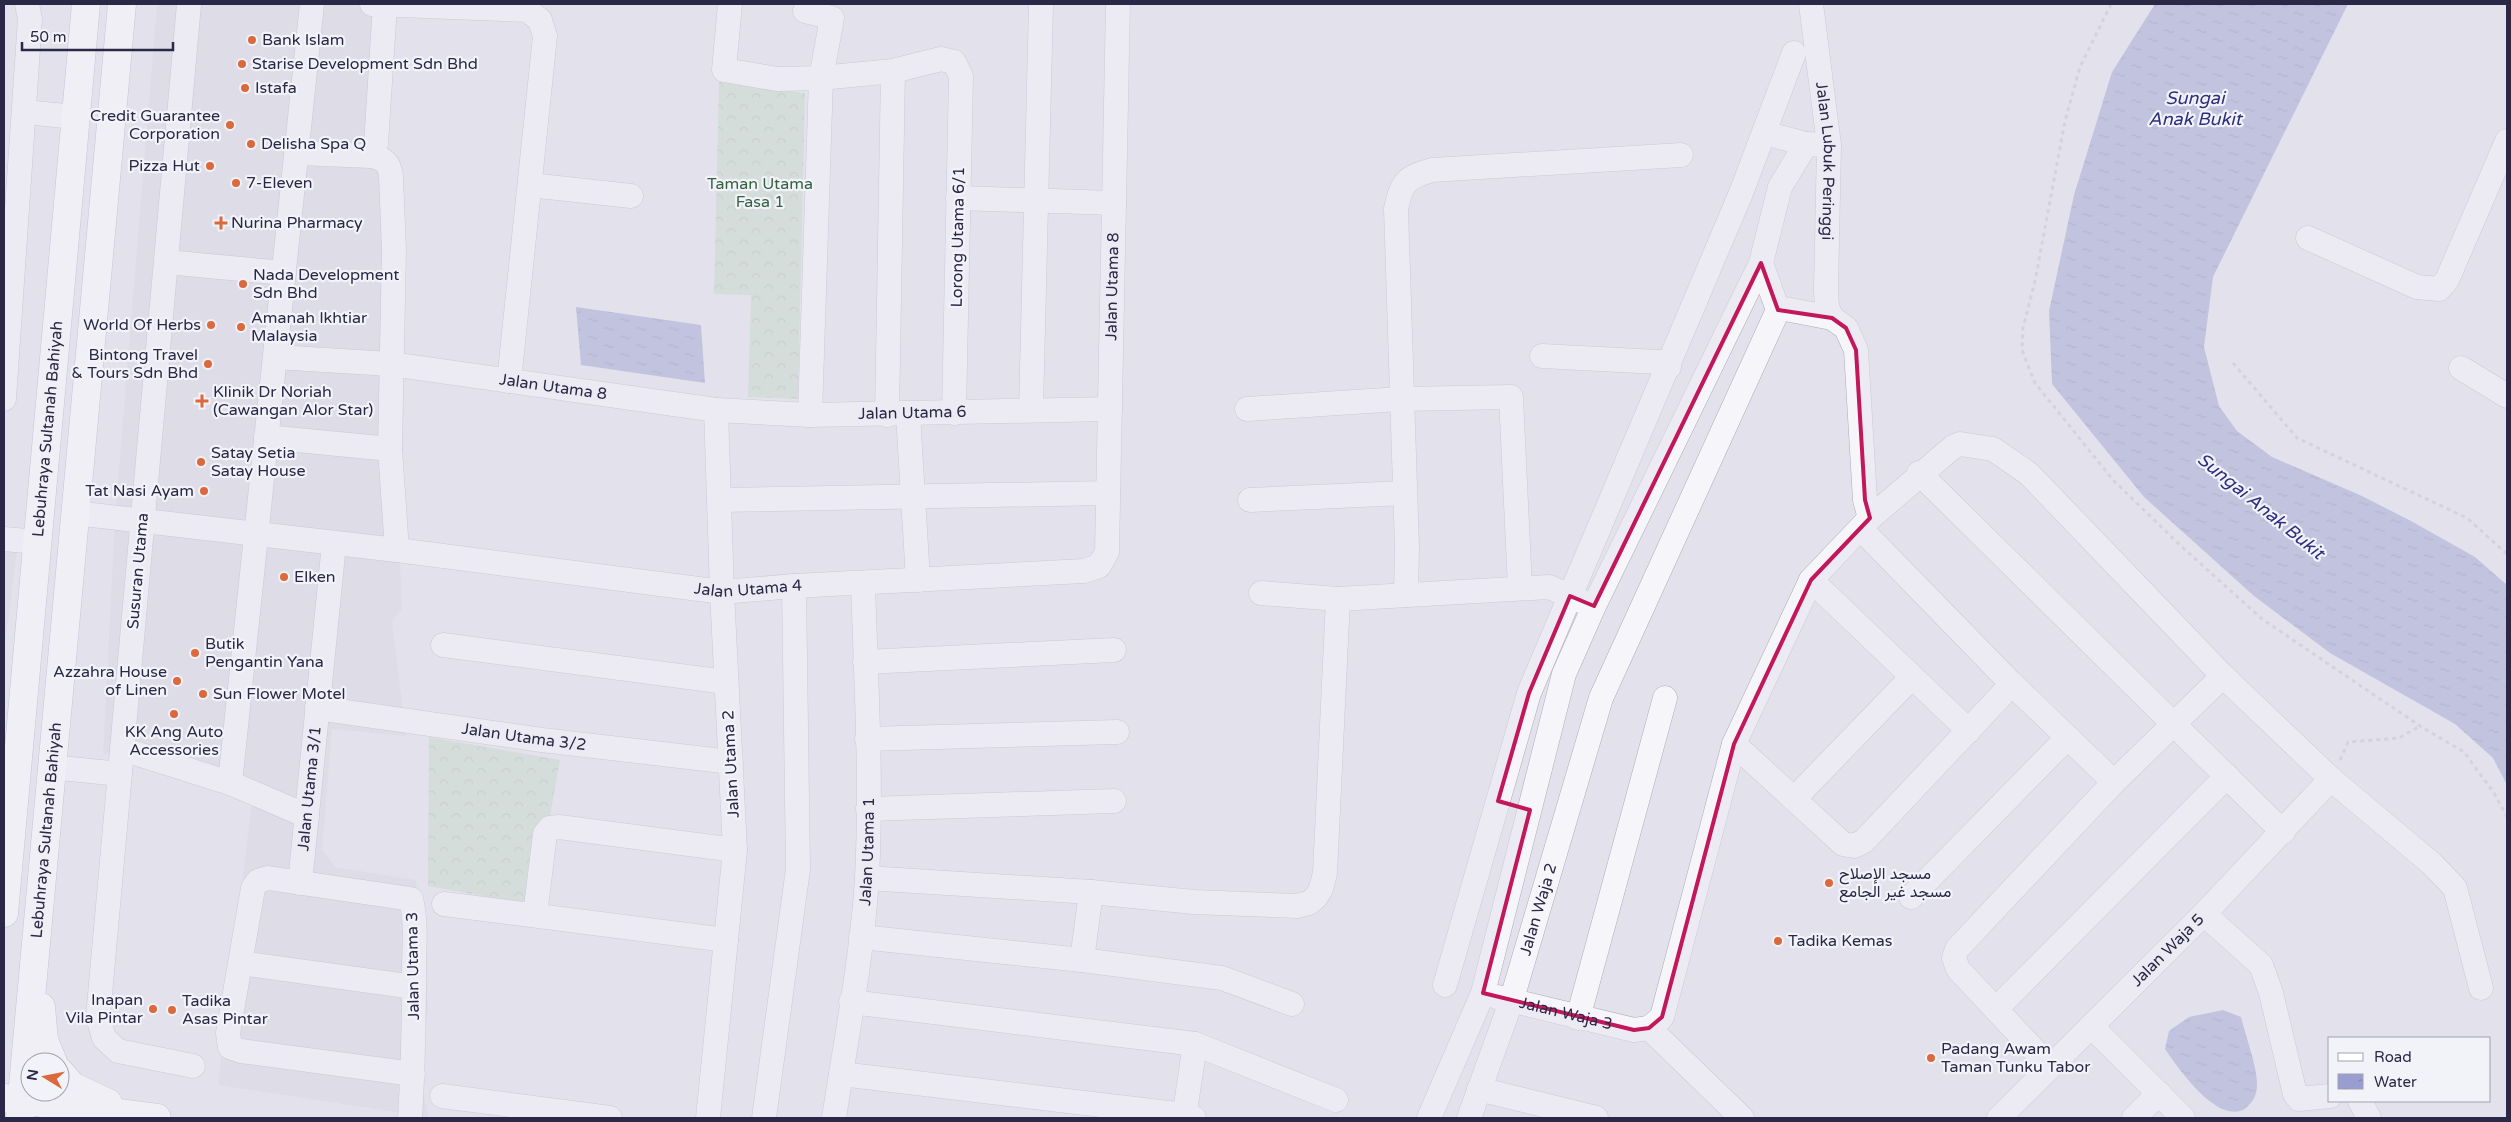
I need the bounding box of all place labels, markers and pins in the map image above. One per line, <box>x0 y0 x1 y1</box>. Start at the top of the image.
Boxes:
place label: Bank Islam <box>262 30 344 50</box>
marker: Bank Islam <box>246 34 258 46</box>
place label: Starise Development Sdn Bhd <box>252 54 478 74</box>
marker: Starise Development Sdn Bhd <box>236 58 248 70</box>
place label: Istafa <box>255 78 297 98</box>
marker: Istafa <box>239 82 251 94</box>
place label: Credit Guarantee Corporation <box>90 106 220 144</box>
marker: Credit Guarantee Corporation <box>224 119 236 131</box>
place label: Delisha Spa Q <box>261 134 366 154</box>
marker: Delisha Spa Q <box>245 138 257 150</box>
place label: Pizza Hut <box>129 156 200 176</box>
marker: Pizza Hut <box>204 160 216 172</box>
place label: 7-Eleven <box>246 173 313 193</box>
marker: 7-Eleven <box>230 177 242 189</box>
place label: Nurina Pharmacy <box>231 213 363 233</box>
marker: Nurina Pharmacy <box>215 217 227 229</box>
place label: Nada Development Sdn Bhd <box>253 265 399 303</box>
marker: Nada Development Sdn Bhd <box>237 278 249 290</box>
place label: Amanah Ikhtiar Malaysia <box>251 308 368 346</box>
place label: World Of Herbs <box>83 315 201 335</box>
marker: World Of Herbs <box>205 319 217 331</box>
marker: Amanah Ikhtiar Malaysia <box>235 321 247 333</box>
place label: Bintong Travel & Tours Sdn Bhd <box>71 345 198 383</box>
marker: Bintong Travel & Tours Sdn Bhd <box>202 358 214 370</box>
place label: Klinik Dr Noriah (Cawangan Alor Star) <box>213 382 373 420</box>
marker: Klinik Dr Noriah (Cawangan Alor Star) <box>195 394 209 408</box>
place label: Satay Setia Satay House <box>211 443 305 481</box>
marker: Satay Setia Satay House <box>195 456 207 468</box>
place label: Tat Nasi Ayam <box>85 481 194 501</box>
marker: Tat Nasi Ayam <box>198 485 210 497</box>
place label: Elken <box>294 567 336 587</box>
marker: Elken <box>278 571 290 583</box>
place label: Butik Pengantin Yana <box>205 634 324 672</box>
marker: Butik Pengantin Yana <box>189 647 201 659</box>
place label: Azzahra House of Linen <box>53 662 167 700</box>
marker: Azzahra House of Linen <box>171 675 183 687</box>
place label: Sun Flower Motel <box>213 684 345 704</box>
marker: Sun Flower Motel <box>197 688 209 700</box>
marker: KK Ang Auto Accessories <box>168 708 180 720</box>
place label: KK Ang Auto Accessories <box>125 722 223 760</box>
place label: مسجد الإصلاح مسجد غير الجامع <box>1839 864 1951 903</box>
marker: مسجد الإصلاح مسجد غير الجامع <box>1823 877 1835 889</box>
place label: Tadika Kemas <box>1788 931 1892 951</box>
marker: Tadika Kemas <box>1772 935 1784 947</box>
place label: Inapan Vila Pintar <box>66 990 144 1028</box>
place label: Tadika Asas Pintar <box>182 991 269 1029</box>
marker: Inapan Vila Pintar <box>147 1003 159 1015</box>
marker: Tadika Asas Pintar <box>166 1004 178 1016</box>
place label: Padang Awam Taman Tunku Tabor <box>1941 1039 2091 1077</box>
marker: Padang Awam Taman Tunku Tabor <box>1925 1052 1937 1064</box>

